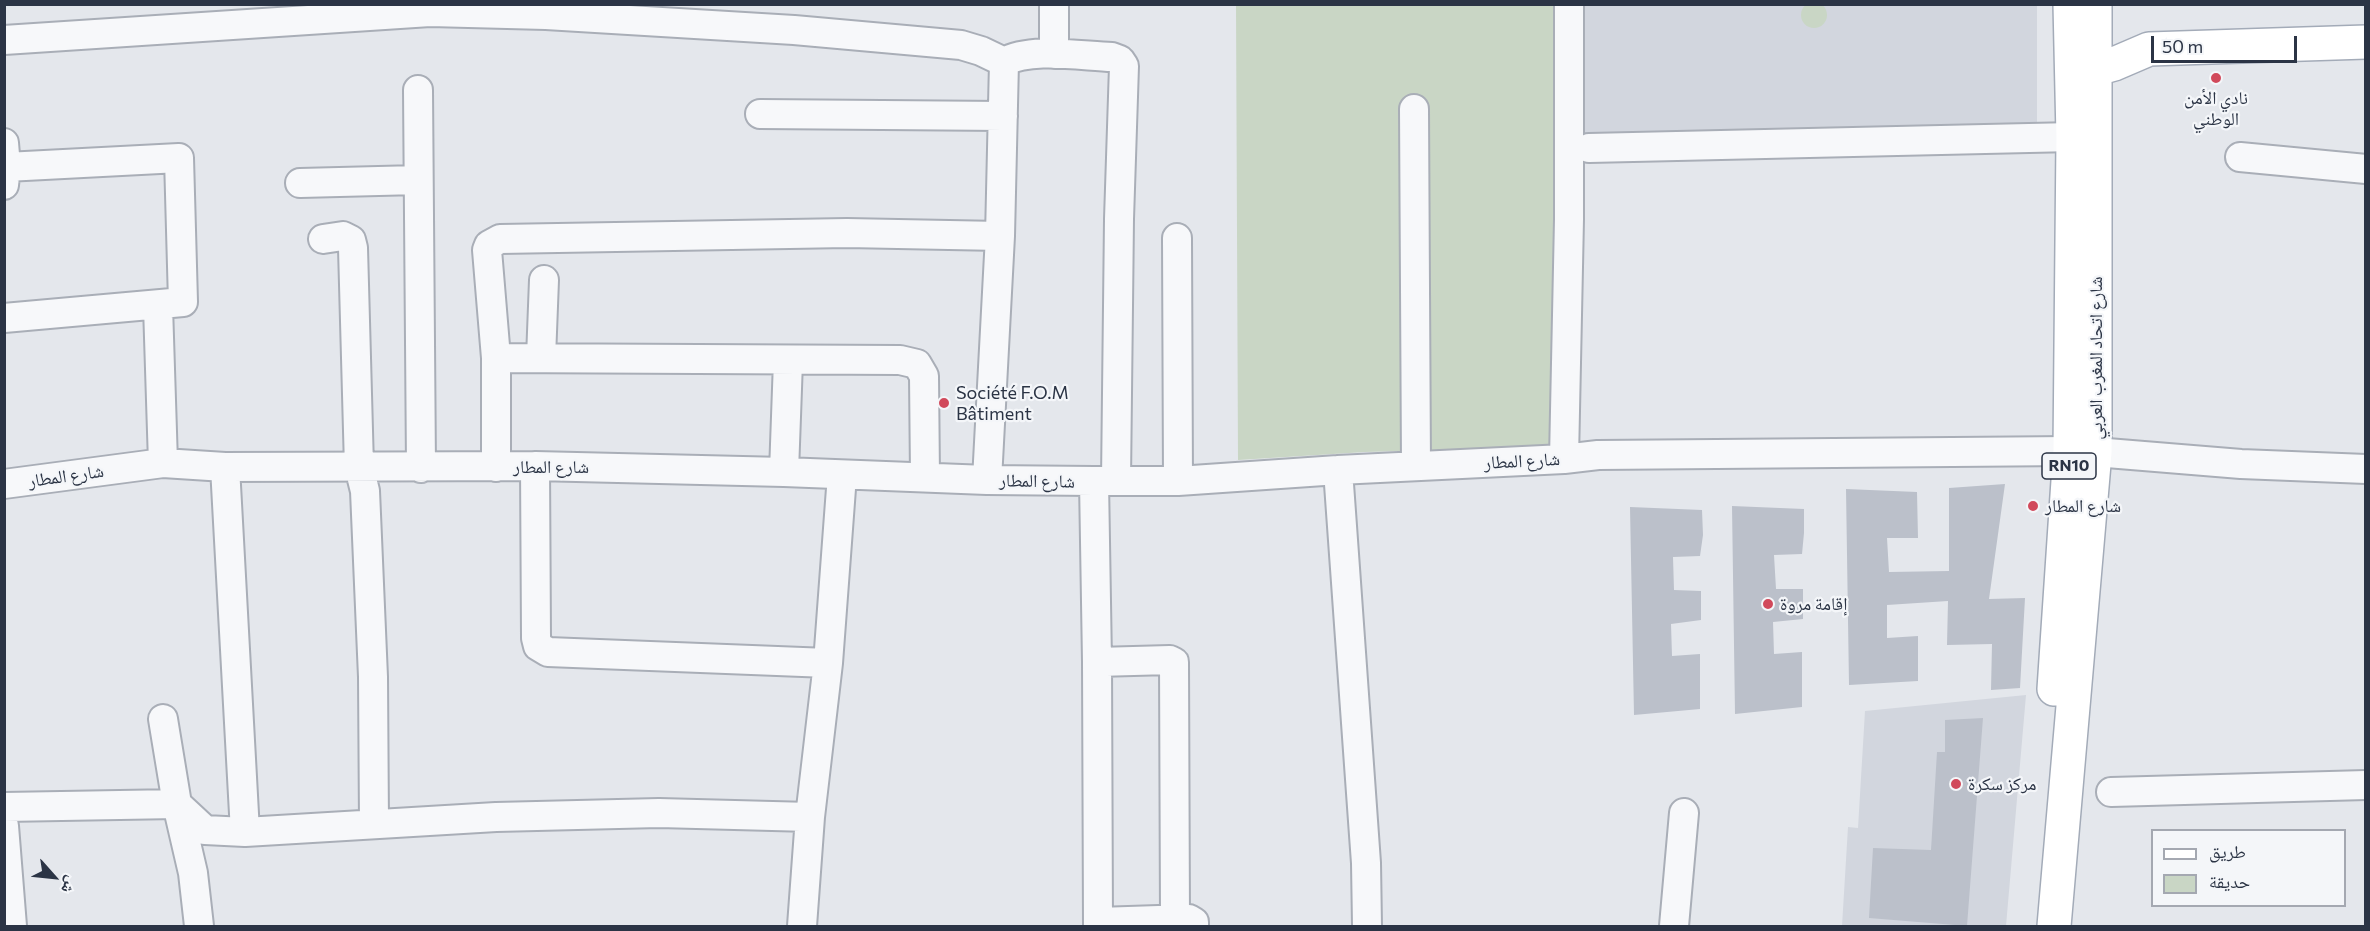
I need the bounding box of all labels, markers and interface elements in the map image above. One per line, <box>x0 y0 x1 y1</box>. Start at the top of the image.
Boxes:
scale bar <box>2154 24 2300 62</box>
text: 50 m <box>2162 35 2203 57</box>
marker: نادي الأمن الوطني <box>2209 71 2223 85</box>
place label: نادي الأمن الوطني <box>2184 87 2248 130</box>
street label: شارع اتحاد المغرب العربي <box>2085 276 2107 440</box>
place label: Société F.O.M Bâtiment <box>956 382 1069 424</box>
marker: Société F.O.M Bâtiment <box>937 396 951 410</box>
street label: شارع المطار <box>1483 448 1561 474</box>
road number: RN10 <box>2042 453 2096 479</box>
street label: شارع المطار <box>513 456 589 478</box>
street label: شارع المطار <box>27 460 105 492</box>
street label: شارع المطار <box>999 470 1075 492</box>
place label: شارع المطار <box>2045 495 2121 517</box>
marker: شارع المطار <box>2026 499 2040 513</box>
place label: إقامة مروة <box>1780 593 1847 615</box>
marker: إقامة مروة <box>1761 597 1775 611</box>
place label: مركز سكرة <box>1968 773 2036 795</box>
marker: مركز سكرة <box>1949 777 1963 791</box>
legend <box>2151 829 2346 907</box>
text: طريق <box>2209 840 2246 862</box>
north arrow <box>24 847 84 907</box>
text: حديقة <box>2209 870 2250 892</box>
text: ش <box>58 874 83 897</box>

